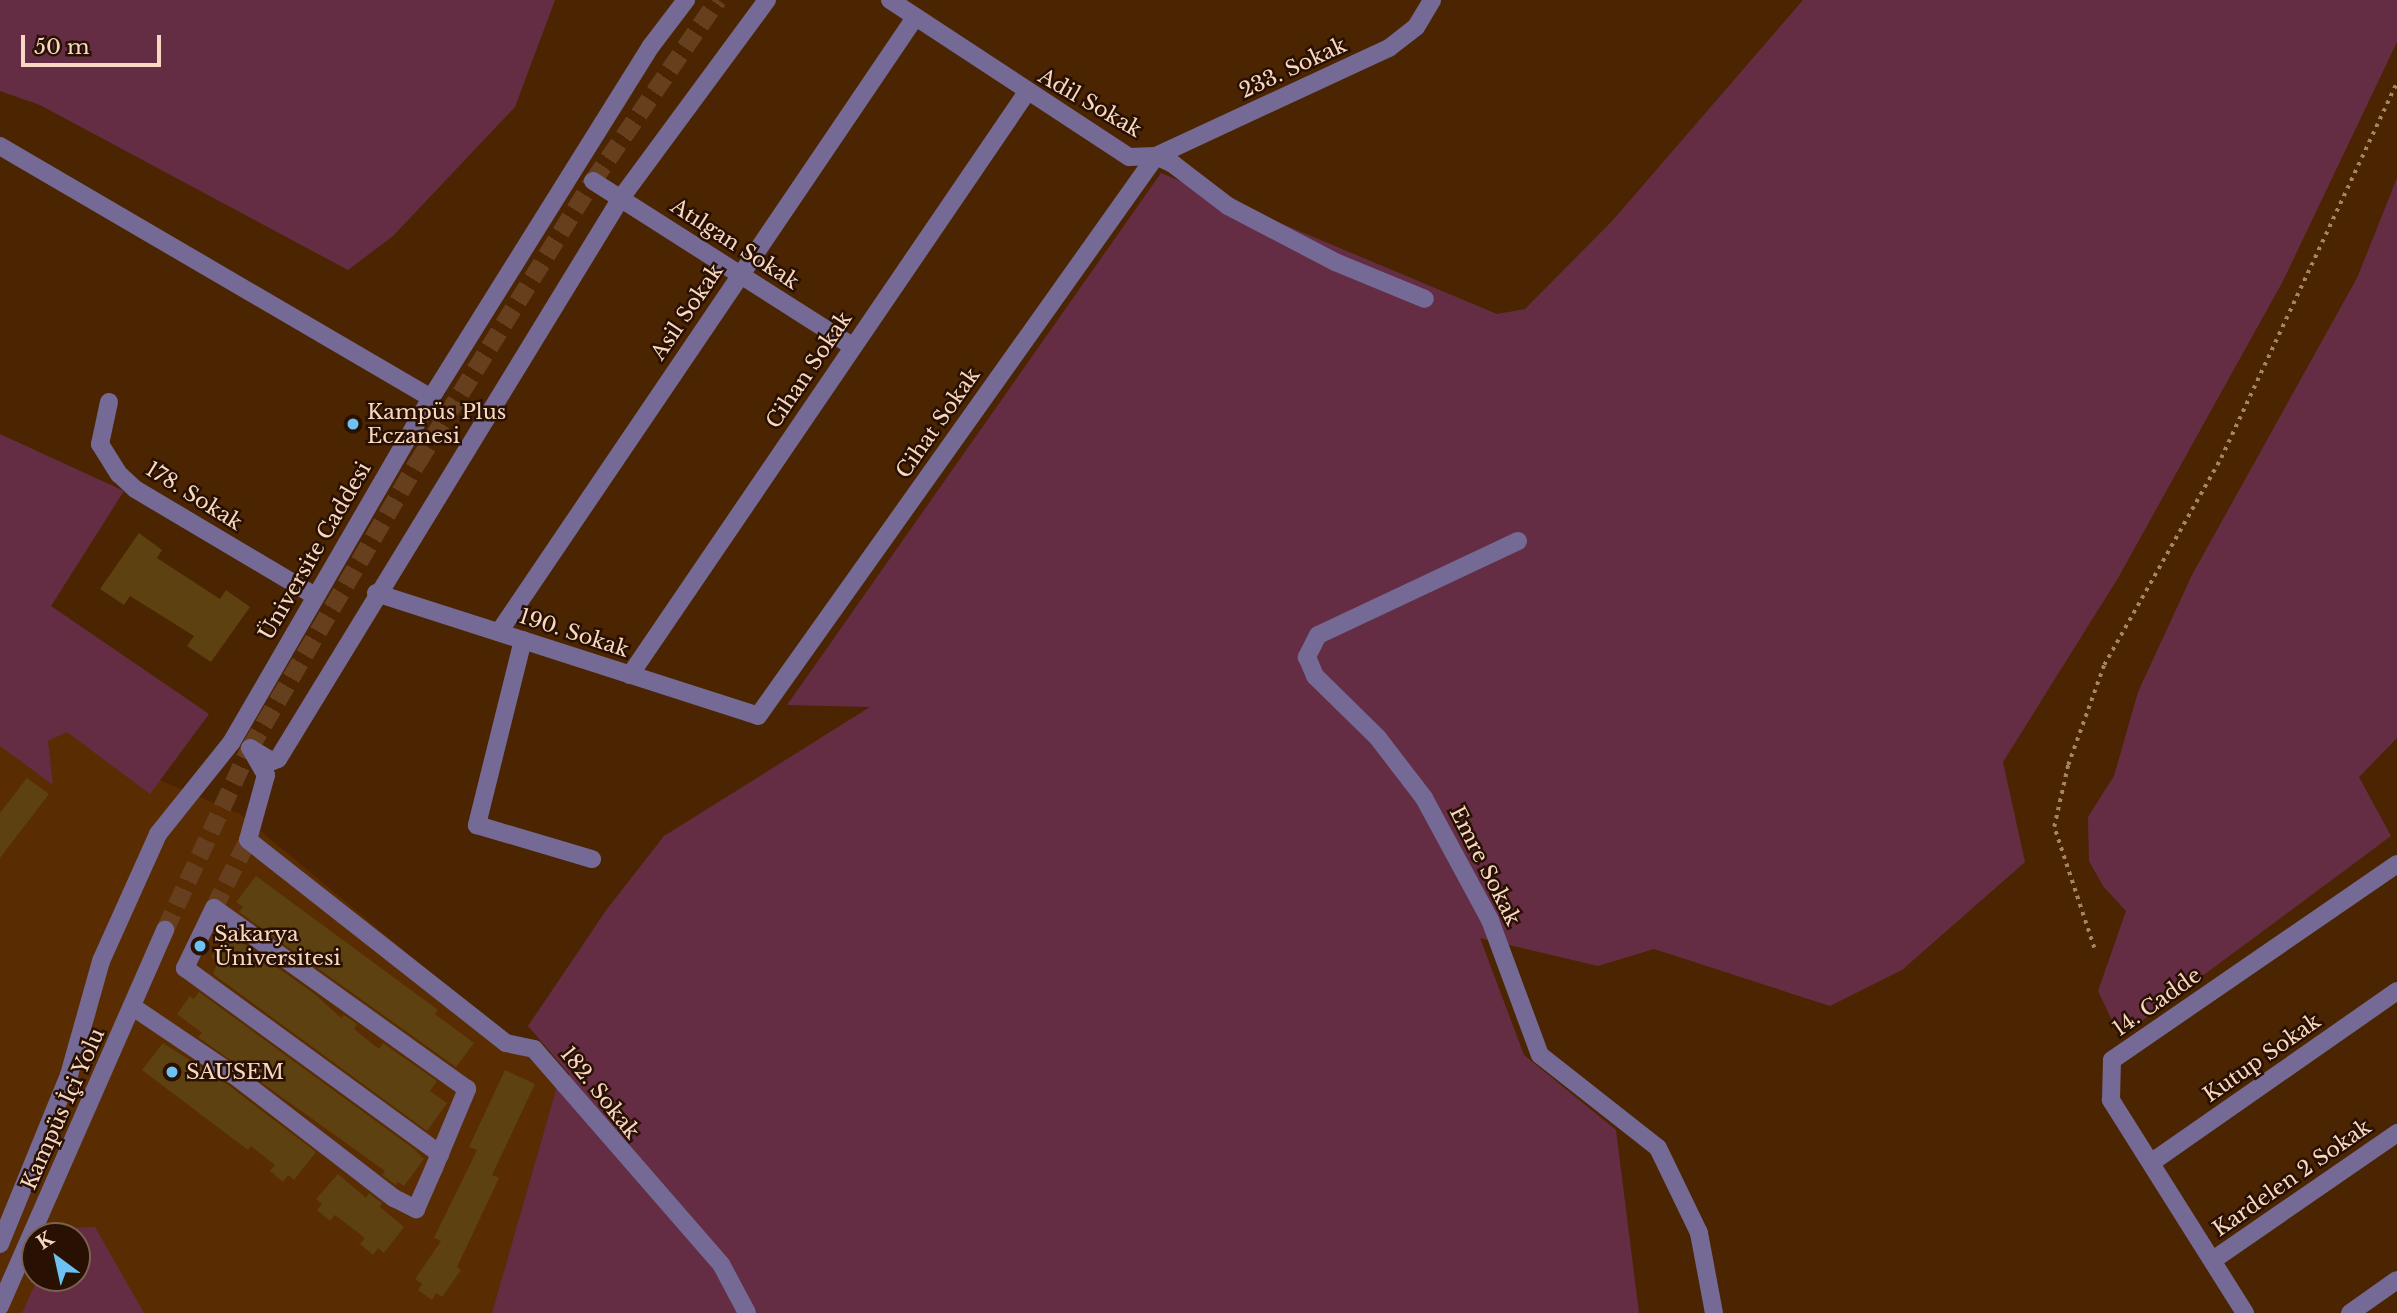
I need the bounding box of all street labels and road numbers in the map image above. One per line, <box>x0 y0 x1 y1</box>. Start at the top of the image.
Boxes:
street label: 233. Sokak <box>1235 32 1351 104</box>
street label: Adil Sokak <box>1034 63 1146 143</box>
street label: Atılgan Sokak <box>666 193 804 295</box>
street label: Asil Sokak <box>646 259 728 365</box>
street label: Cihan Sokak <box>761 307 857 433</box>
street label: Cihat Sokak <box>891 363 985 483</box>
street label: 178. Sokak <box>141 456 247 536</box>
street label: Üniversite Caddesi <box>254 457 376 645</box>
street label: 190. Sokak <box>516 603 632 663</box>
street label: Emre Sokak <box>1444 802 1526 930</box>
street label: 14. Cadde <box>2108 962 2206 1042</box>
street label: Kutup Sokak <box>2199 1008 2325 1108</box>
street label: Kampüs İçi Yolu <box>16 1024 110 1194</box>
street label: 182. Sokak <box>555 1042 645 1144</box>
street label: Kardelen 2 Sokak <box>2208 1114 2376 1242</box>

